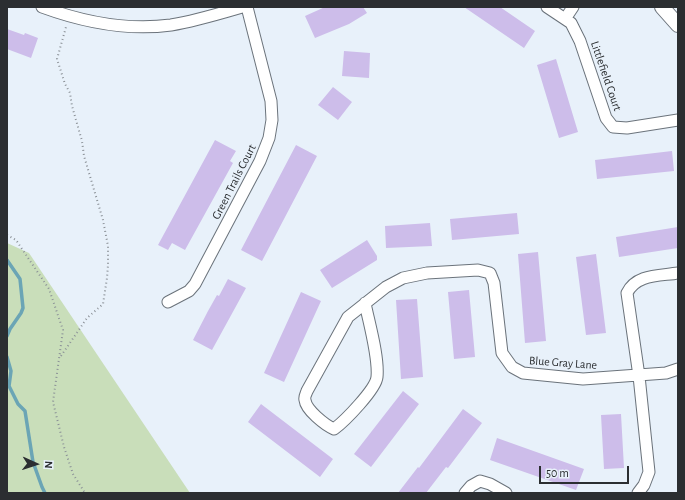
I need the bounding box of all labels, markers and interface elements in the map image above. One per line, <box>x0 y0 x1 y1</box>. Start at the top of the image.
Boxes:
street label: Littlefield Court <box>587 39 625 113</box>
street label: Green Trails Court <box>209 142 259 222</box>
street label: Blue Gray Lane <box>528 353 598 373</box>
north arrow <box>16 444 56 484</box>
scale bar <box>541 458 631 484</box>
text: N <box>43 461 54 469</box>
text: 50 m <box>546 467 569 479</box>

